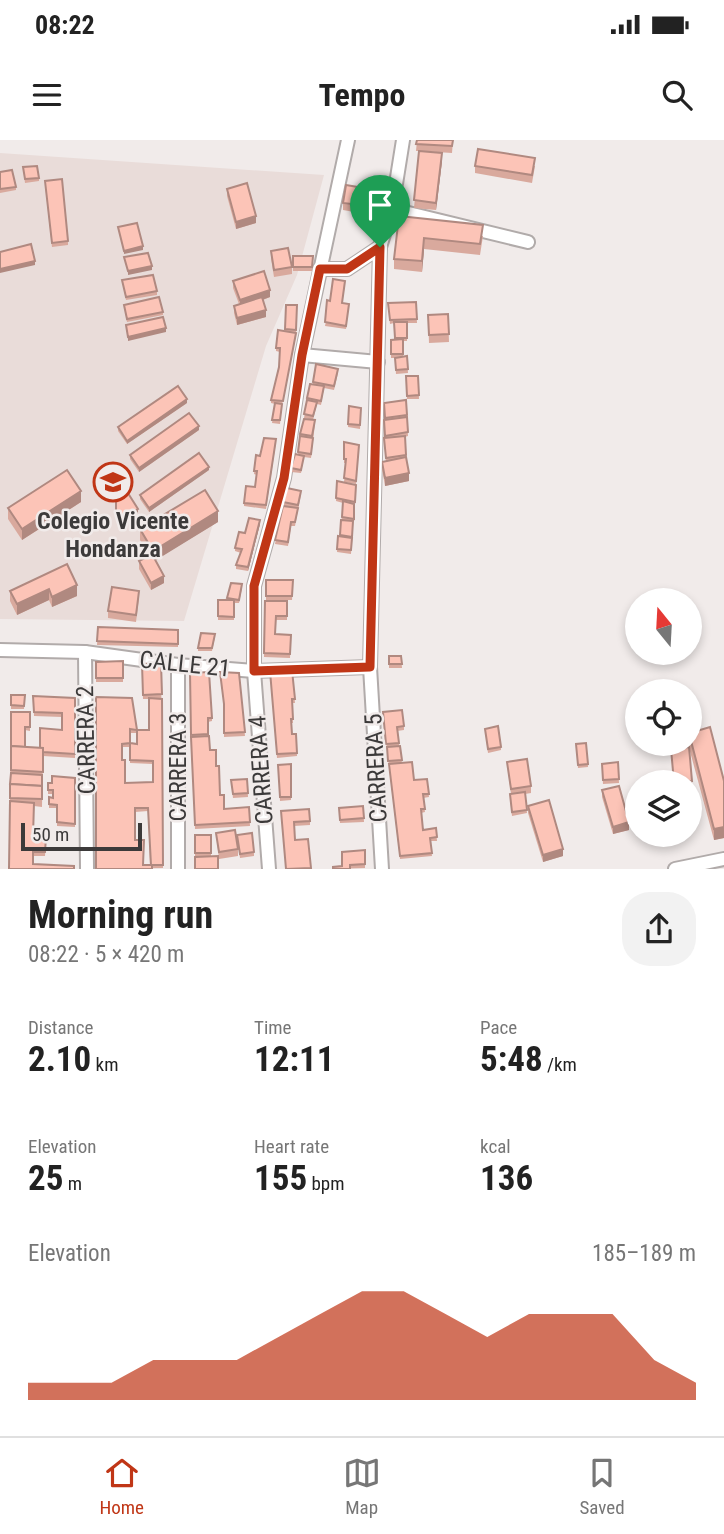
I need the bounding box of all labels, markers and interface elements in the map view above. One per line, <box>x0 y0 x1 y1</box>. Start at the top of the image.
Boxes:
text: 08:22 <box>35 10 95 40</box>
icon: menu <box>28 76 66 114</box>
text: Tempo <box>319 76 405 114</box>
icon: search <box>658 76 696 114</box>
pin <box>350 175 410 247</box>
icon: arrive <box>361 186 399 224</box>
school or university icon: Colegio Vicente Hondanza <box>92 461 134 503</box>
place label: Colegio Vicente Hondanza <box>37 507 189 563</box>
north arrow <box>625 588 702 665</box>
map controls <box>625 588 702 847</box>
street label: CALLE 21 <box>138 645 232 683</box>
button: locate <box>625 679 702 756</box>
street label: CARRERA 2 <box>71 685 101 795</box>
street label: CARRERA 3 <box>164 713 192 821</box>
street label: CARRERA 5 <box>359 713 393 823</box>
street label: CARRERA 4 <box>243 715 279 825</box>
button: layers <box>625 770 702 847</box>
scale bar <box>21 820 142 852</box>
text: 50 m <box>32 823 69 846</box>
button: share <box>622 892 696 966</box>
text: Morning run <box>28 893 213 937</box>
text: 08:22 · 5 × 420 m <box>28 941 184 968</box>
text: Distance <box>28 1016 93 1039</box>
text: Time <box>254 1016 291 1039</box>
text: Pace <box>480 1016 517 1039</box>
text: 2.10 <box>28 1039 91 1080</box>
text: 12:11 <box>254 1039 334 1080</box>
text: 5:48 <box>480 1039 543 1080</box>
text: km <box>91 1053 118 1076</box>
text: /km <box>543 1053 577 1076</box>
text: Elevation <box>28 1135 96 1158</box>
text: Heart rate <box>254 1135 329 1158</box>
text: kcal <box>480 1135 511 1158</box>
text: 25 <box>28 1158 63 1199</box>
text: 155 <box>254 1158 307 1199</box>
text: 136 <box>480 1158 533 1199</box>
text: m <box>63 1172 82 1195</box>
text: bpm <box>307 1172 344 1195</box>
text: Elevation <box>28 1240 111 1267</box>
text: 185–189 m <box>592 1240 696 1267</box>
tab: Home <box>99 1454 144 1519</box>
tab: Map <box>343 1454 381 1519</box>
tab: Saved <box>579 1454 625 1519</box>

